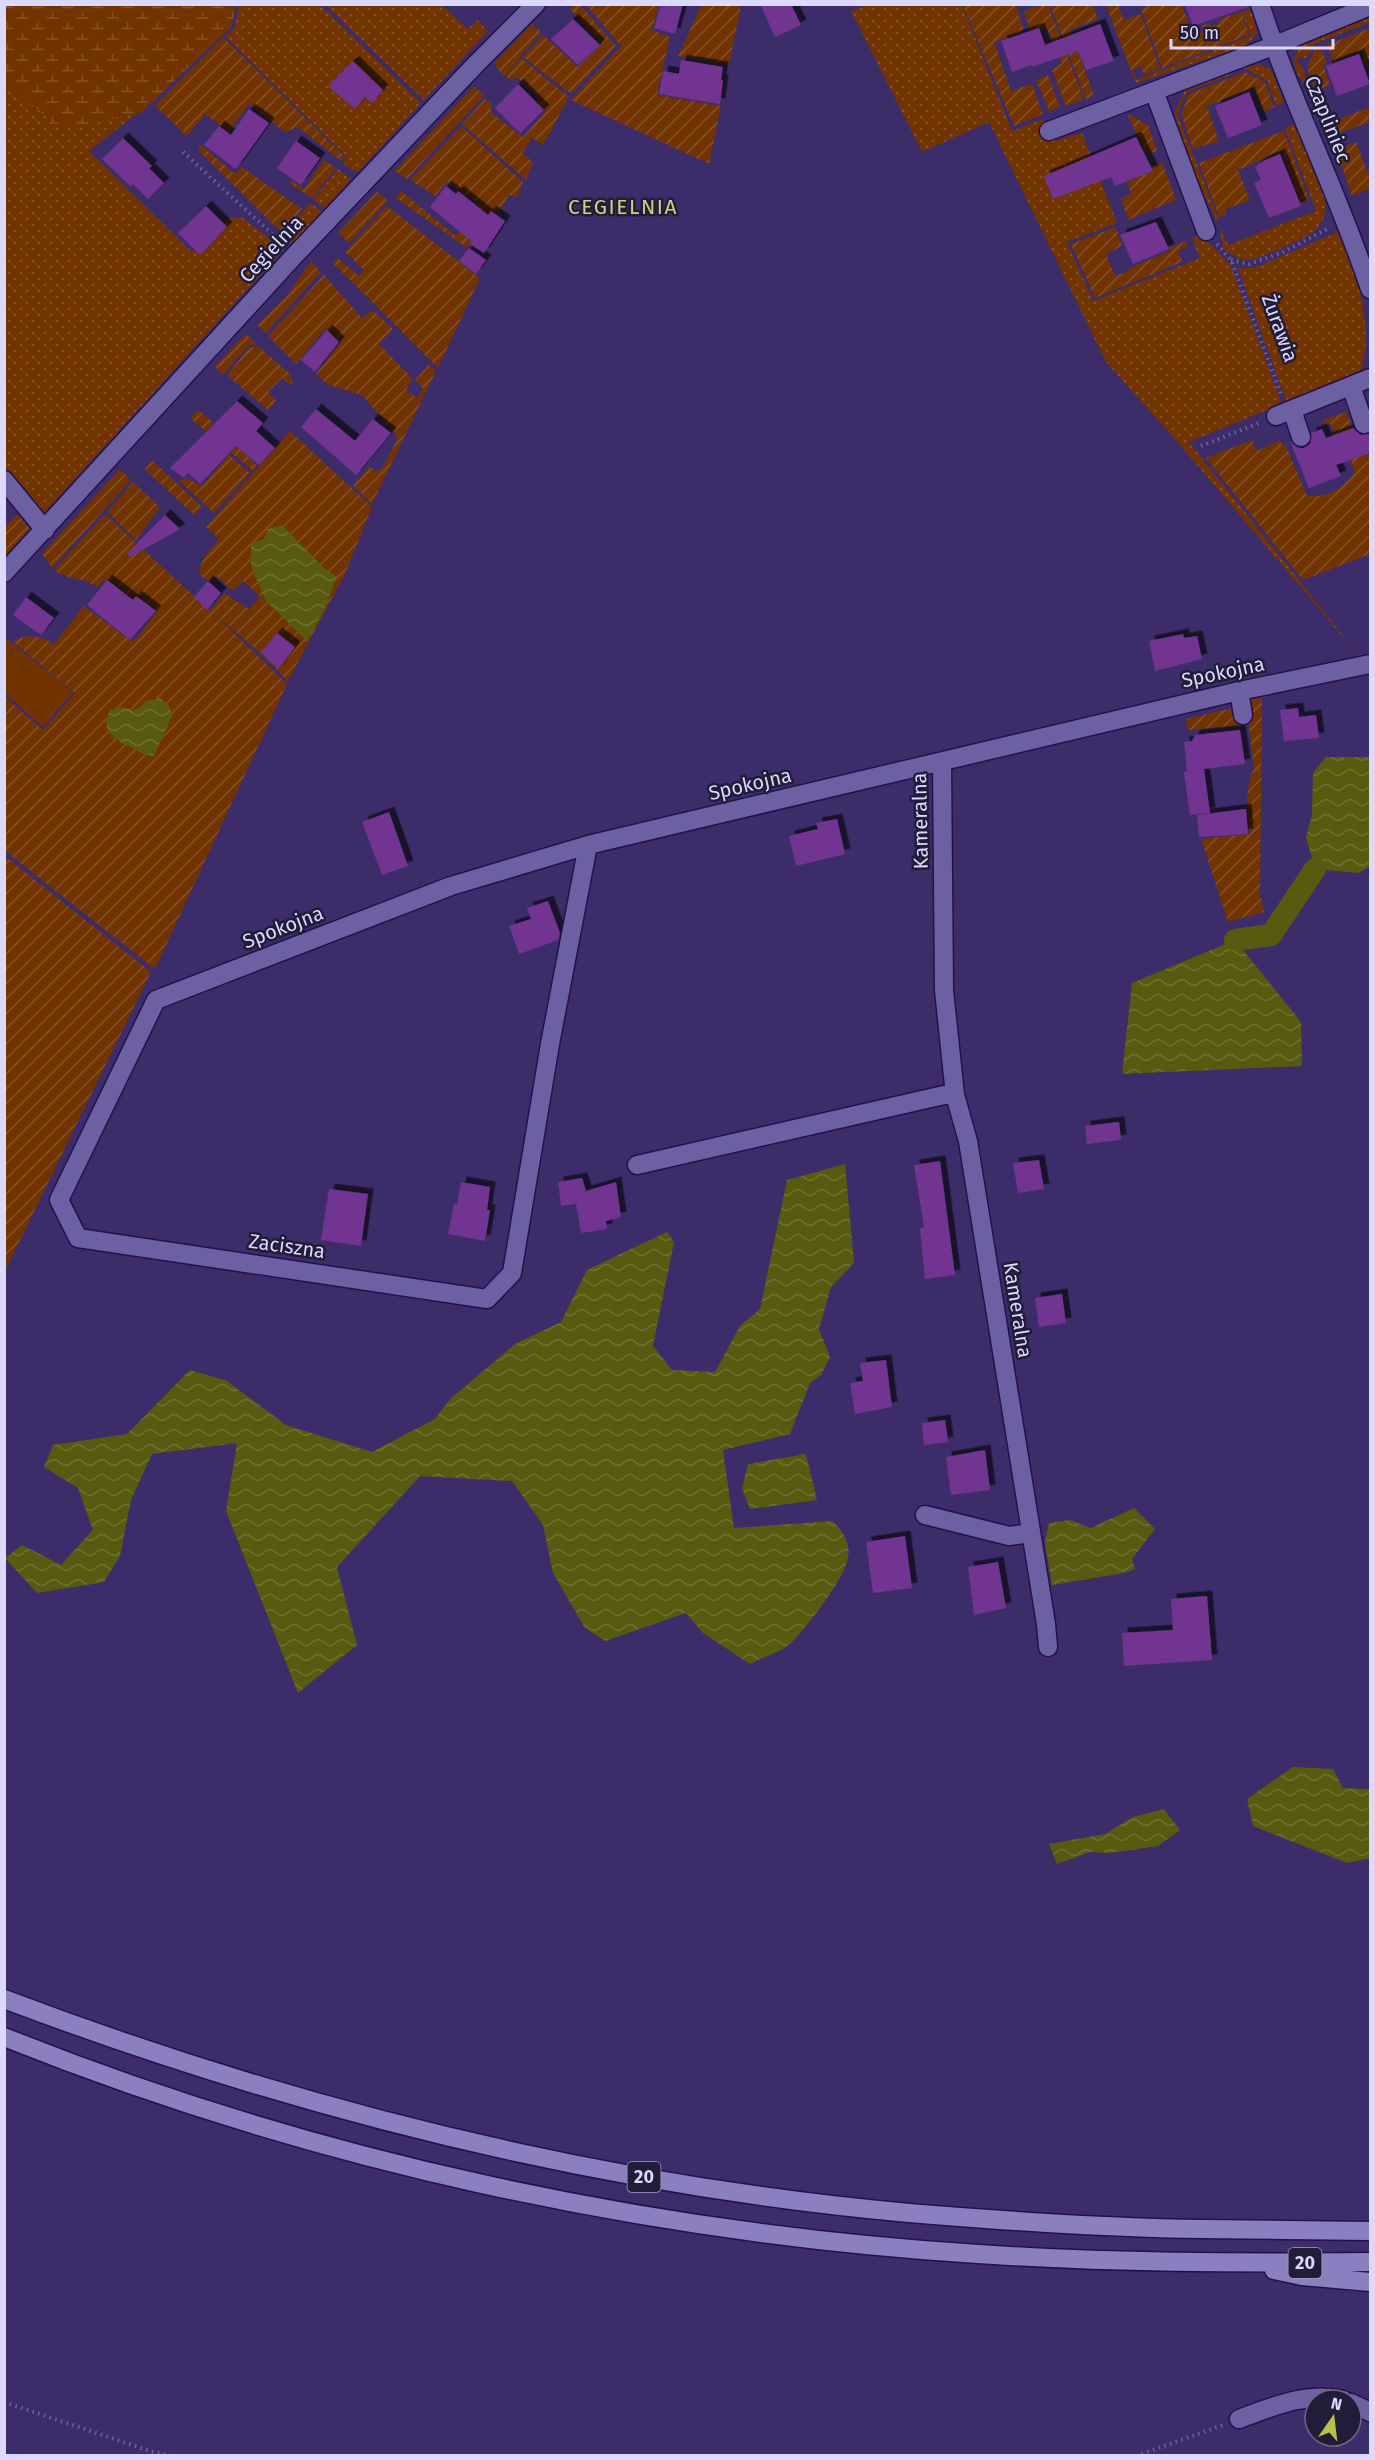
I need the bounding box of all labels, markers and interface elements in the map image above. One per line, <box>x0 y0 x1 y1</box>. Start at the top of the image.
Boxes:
scale bar <box>1171 12 1333 50</box>
text: 50 m <box>1180 22 1219 44</box>
street label: Czapliniec <box>1300 72 1356 166</box>
district label: CEGIELNIA <box>568 194 678 220</box>
street label: Cegielnia <box>234 211 308 287</box>
street label: Żurawia <box>1257 291 1303 365</box>
street label: Spokojna <box>1179 651 1267 693</box>
street label: Spokojna <box>706 763 794 805</box>
street label: Kameralna <box>907 772 933 870</box>
street label: Spokojna <box>239 901 327 953</box>
street label: Zaciszna <box>247 1229 327 1263</box>
street label: Kameralna <box>999 1260 1037 1360</box>
road number: 20 <box>628 2162 660 2192</box>
road number: 20 <box>1288 2248 1322 2278</box>
north arrow <box>1303 2388 1363 2448</box>
text: N <box>1329 2393 1344 2414</box>

